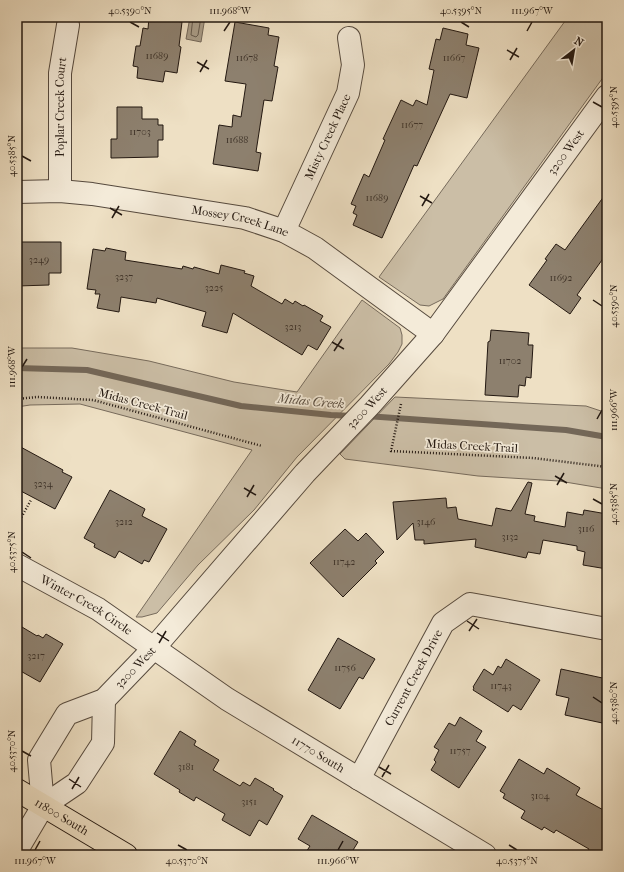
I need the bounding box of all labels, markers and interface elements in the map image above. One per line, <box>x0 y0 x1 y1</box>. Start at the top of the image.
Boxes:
text: 40.5390°N <box>108 5 152 17</box>
text: 111.968°W <box>209 5 252 17</box>
text: 40.5395°N <box>440 5 482 17</box>
text: 111.967°W <box>511 5 554 17</box>
north arrow <box>554 30 594 70</box>
text: N <box>572 34 586 50</box>
house number: 11689 <box>146 50 168 62</box>
house number: 11678 <box>236 52 258 64</box>
house number: 11667 <box>443 52 466 64</box>
street label: Poplar Creek Court <box>53 55 70 157</box>
text: 40.5395°N <box>608 86 620 128</box>
street label: Misty Creek Place <box>302 91 354 182</box>
house number: 11677 <box>401 119 423 131</box>
house number: 11703 <box>129 126 151 138</box>
street label: 3200 West <box>545 126 587 178</box>
house number: 11688 <box>226 134 248 146</box>
text: 40.5385°N <box>6 135 18 177</box>
house number: 11689 <box>366 192 388 204</box>
street label: Mossey Creek Lane <box>191 203 292 239</box>
house number: 3249 <box>29 254 49 266</box>
house number: 3237 <box>115 271 133 283</box>
house number: 11692 <box>550 272 572 284</box>
house number: 3225 <box>205 282 223 294</box>
text: 40.5390°N <box>608 284 620 328</box>
house number: 3213 <box>285 321 301 333</box>
text: 111.968°W <box>6 345 18 388</box>
house number: 11702 <box>499 355 521 367</box>
street label: 3200 West <box>344 383 391 432</box>
street label: Midas Creek Trail <box>97 385 190 423</box>
text: 111.966°W <box>608 388 620 431</box>
water label: Midas Creek <box>276 391 345 411</box>
street label: Midas Creek Trail <box>426 437 519 455</box>
house number: 3234 <box>33 478 54 490</box>
text: 40.5385°N <box>608 483 620 525</box>
house number: 3212 <box>115 516 133 528</box>
house number: 3146 <box>417 516 436 528</box>
house number: 3116 <box>578 523 595 535</box>
text: 40.5375°N <box>6 531 18 573</box>
house number: 3132 <box>502 531 518 543</box>
house number: 11742 <box>333 556 355 568</box>
street label: Winter Creek Circle <box>37 572 135 638</box>
street label: Current Creek Drive <box>382 627 445 729</box>
street label: 3200 West <box>112 643 159 691</box>
house number: 3217 <box>27 650 45 662</box>
house number: 11756 <box>334 662 356 674</box>
house number: 11743 <box>490 680 512 692</box>
text: 40.5380°N <box>608 681 620 725</box>
text: 40.5370°N <box>6 729 18 772</box>
street label: 11770 South <box>289 733 347 776</box>
house number: 11757 <box>449 745 471 757</box>
house number: 3181 <box>178 761 194 773</box>
house number: 3104 <box>531 790 551 802</box>
street label: 11800 South <box>32 795 91 838</box>
house number: 3151 <box>241 796 257 808</box>
text: 111.967°W <box>14 855 57 867</box>
text: 40.5370°N <box>166 855 209 867</box>
text: 111.966°W <box>317 855 360 867</box>
text: 40.5375°N <box>496 855 538 867</box>

